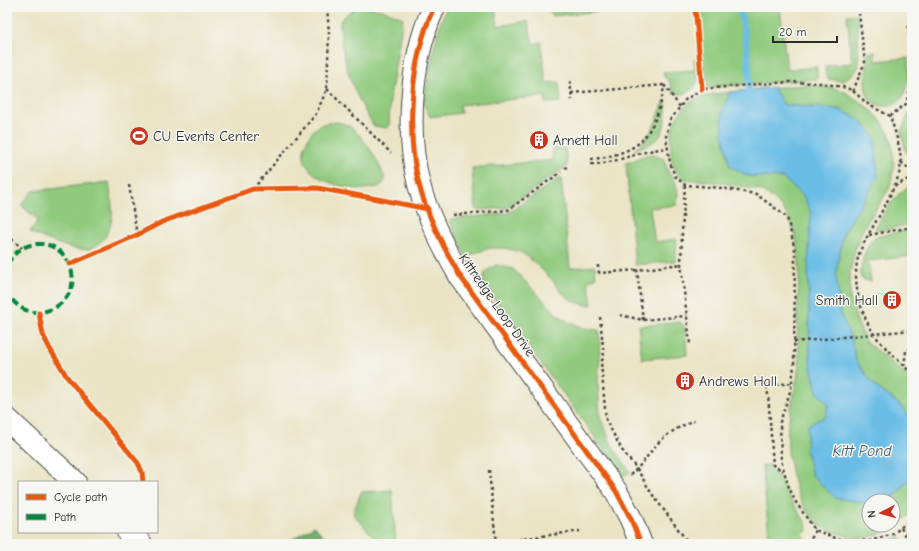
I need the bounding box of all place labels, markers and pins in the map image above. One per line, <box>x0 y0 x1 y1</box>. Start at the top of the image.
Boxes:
sports icon: CU Events Center <box>128 125 150 147</box>
place label: CU Events Center <box>153 128 259 145</box>
building icon: Arnett Hall <box>528 129 550 151</box>
place label: Arnett Hall <box>553 132 618 149</box>
building icon: Smith Hall <box>881 289 903 311</box>
place label: Smith Hall <box>816 292 878 309</box>
building icon: Andrews Hall <box>674 370 696 392</box>
place label: Andrews Hall <box>699 373 777 390</box>

